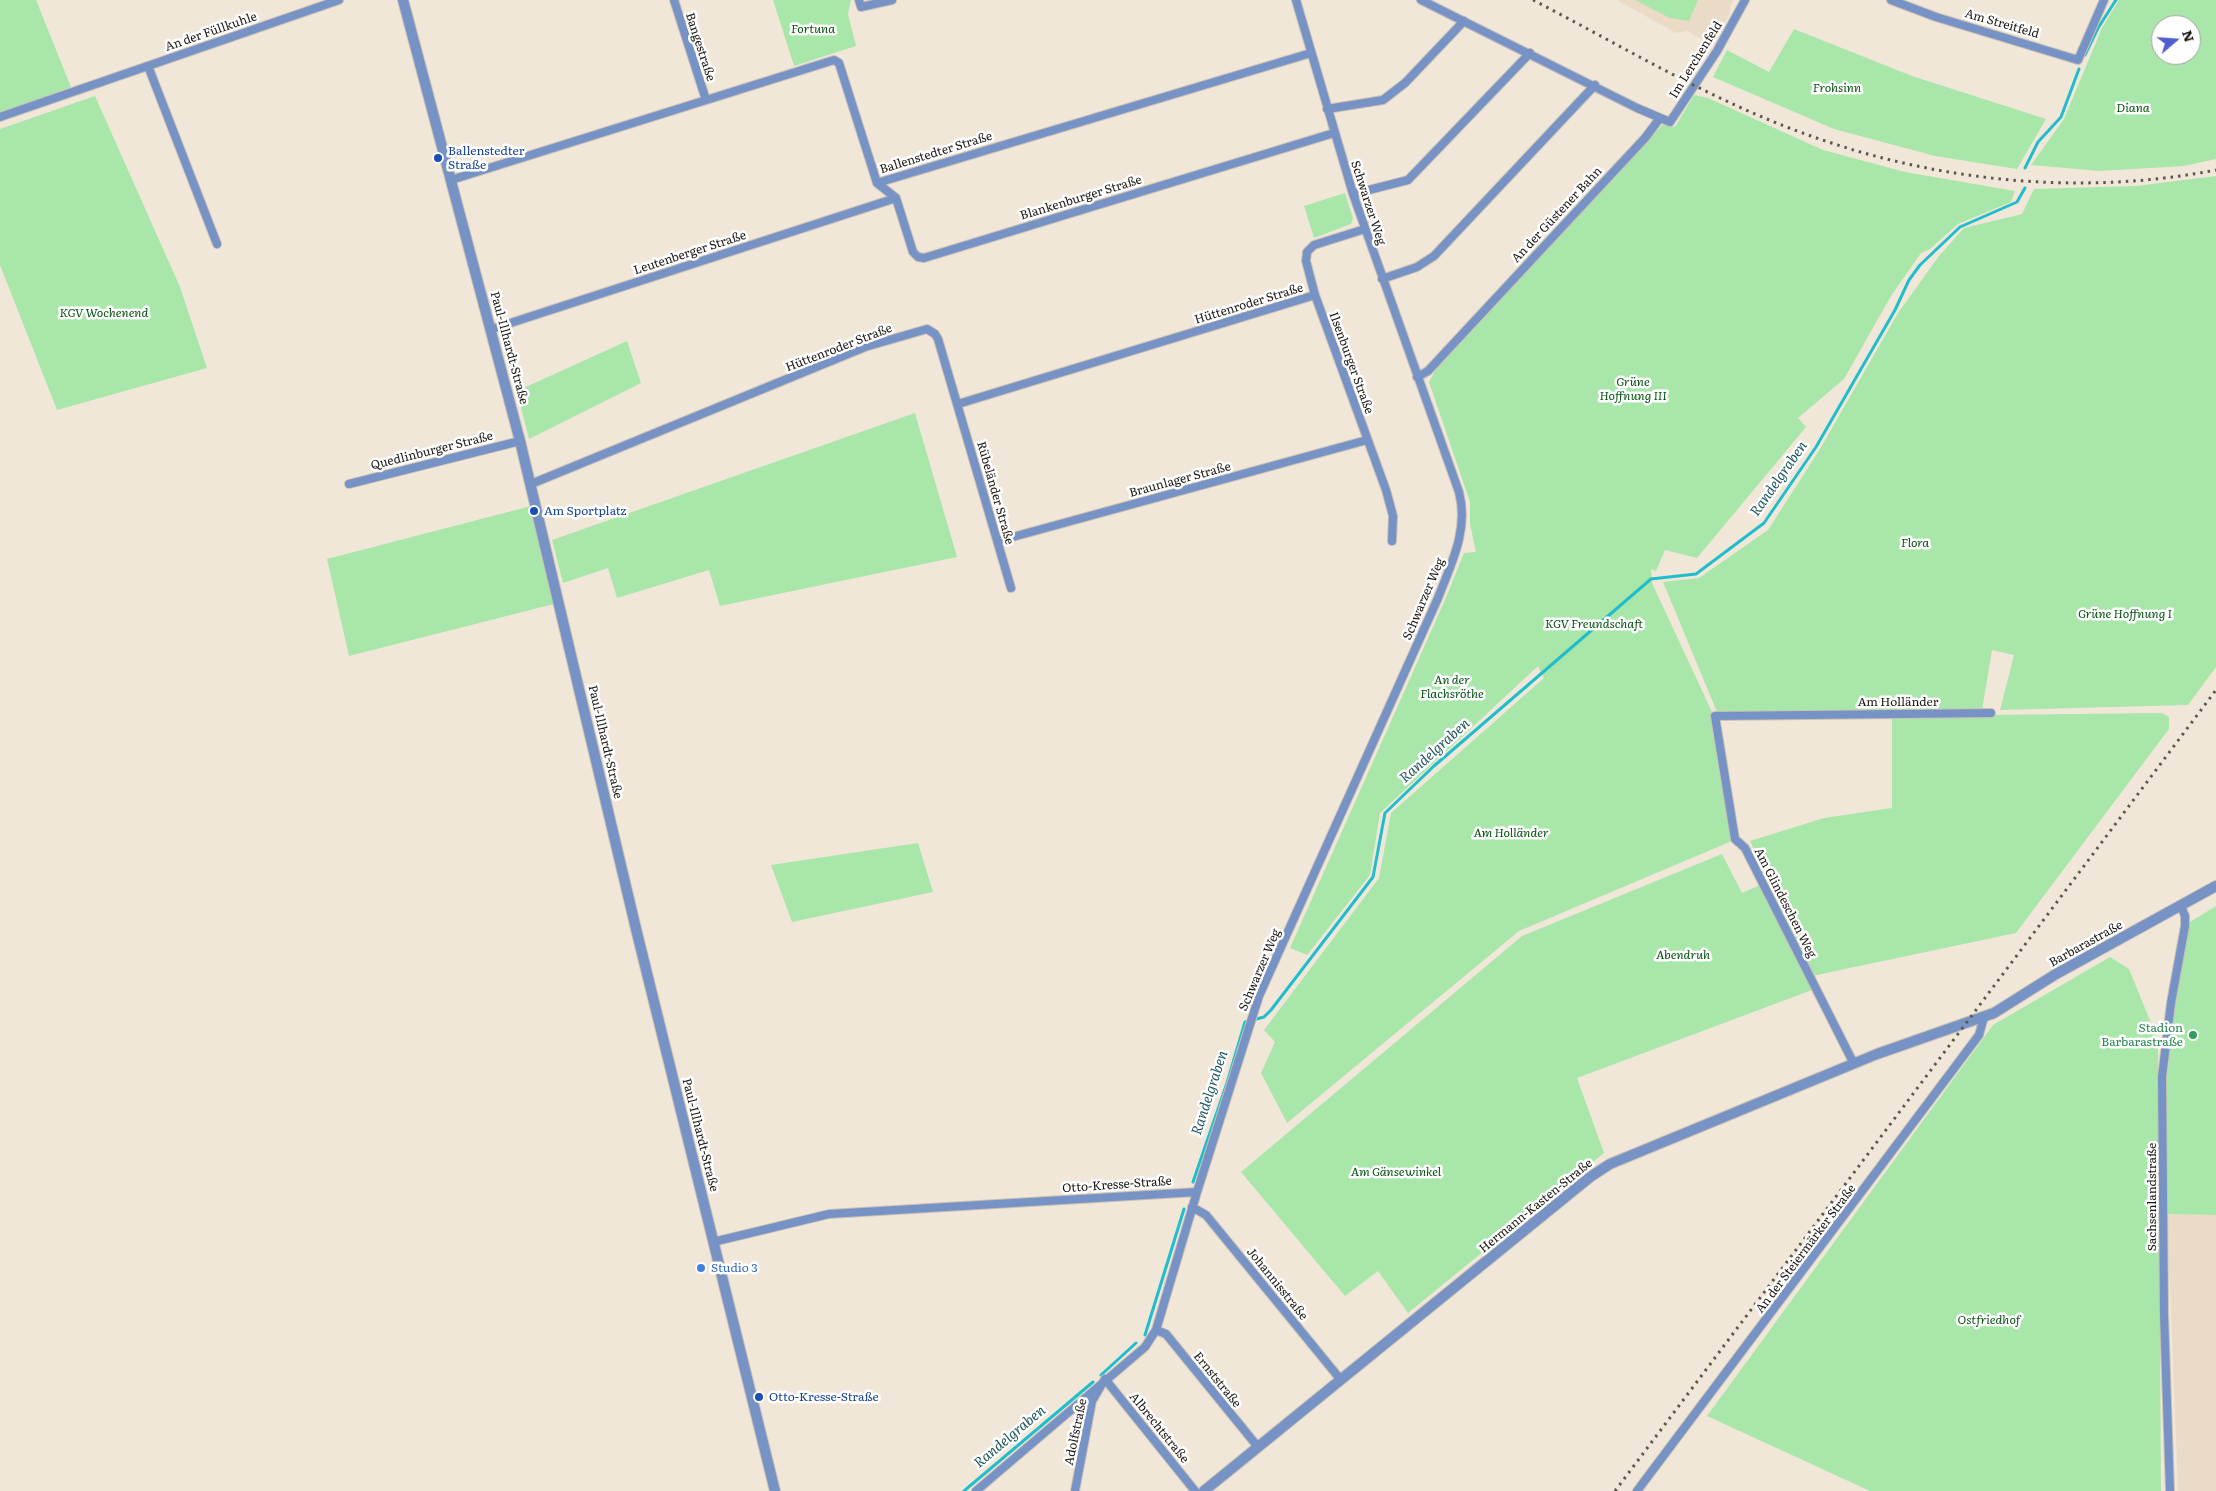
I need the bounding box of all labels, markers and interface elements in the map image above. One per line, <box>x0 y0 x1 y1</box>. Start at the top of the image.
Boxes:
street label: Am Streitfeld <box>1963 7 2041 41</box>
street label: An der Füllkuhle <box>163 10 259 54</box>
street label: Bangestraße <box>682 11 718 83</box>
north arrow <box>2151 15 2201 65</box>
street label: Im Lerchenfeld <box>1667 19 1725 101</box>
park label: Fortuna <box>791 22 835 36</box>
text: N <box>2178 27 2201 44</box>
park label: Frohsinn <box>1813 81 1861 95</box>
park label: Diana <box>2116 101 2150 115</box>
street label: Ballenstedter Straße <box>878 129 994 177</box>
place label: Ballenstedter Straße <box>448 144 524 172</box>
marker: Ballenstedter Straße <box>432 152 444 164</box>
street label: Schwarzer Weg <box>1348 159 1388 247</box>
street label: An der Güstener Bahn <box>1509 164 1605 266</box>
street label: Blankenburger Straße <box>1018 173 1144 223</box>
street label: Leutenberger Straße <box>632 228 748 278</box>
street label: Hüttenroder Straße <box>1193 281 1305 327</box>
street label: Paul-Illhardt-Straße <box>487 290 531 406</box>
park label: KGV Wochenend <box>60 306 148 320</box>
street label: Ilsenburger Straße <box>1326 310 1376 416</box>
street label: Hüttenroder Straße <box>784 321 894 375</box>
park label: Grüne Hoffnung III <box>1600 375 1666 403</box>
street label: Quedlinburger Straße <box>370 429 494 473</box>
water label: Randelgraben <box>1747 438 1811 520</box>
street label: Rübeländer Straße <box>973 440 1017 546</box>
street label: Braunlager Straße <box>1128 460 1232 500</box>
place label: Am Sportplatz <box>544 504 626 518</box>
marker: Am Sportplatz <box>528 505 540 517</box>
park label: Flora <box>1901 536 1929 550</box>
street label: Schwarzer Weg <box>1400 556 1448 642</box>
park label: Grüne Hoffnung I <box>2078 607 2172 621</box>
park label: KGV Freundschaft <box>1545 617 1643 631</box>
park label: An der Flachsröthe <box>1420 673 1484 701</box>
street label: Paul-Illhardt-Straße <box>585 684 625 800</box>
street label: Am Holländer <box>1858 695 1938 709</box>
water label: Randelgraben <box>1397 715 1473 787</box>
park label: Am Holländer <box>1473 826 1549 840</box>
street label: Am Glindeschen Weg <box>1751 846 1819 960</box>
street label: Barbarastraße <box>2047 918 2125 970</box>
street label: Schwarzer Weg <box>1236 927 1284 1013</box>
park label: Abendruh <box>1656 948 1710 962</box>
place label: Stadion Barbarastraße <box>2101 1021 2183 1049</box>
marker: Stadion Barbarastraße <box>2187 1029 2199 1041</box>
water label: Randelgraben <box>1188 1049 1232 1137</box>
street label: Paul-Illhardt-Straße <box>679 1077 721 1193</box>
street label: Sachsenlandstraße <box>2145 1143 2159 1251</box>
street label: Hermann-Kasten-Straße <box>1477 1156 1595 1256</box>
park label: Am Gänsewinkel <box>1351 1165 1441 1179</box>
street label: Otto-Kresse-Straße <box>1062 1174 1172 1196</box>
street label: An der Steiermärker Straße <box>1753 1182 1859 1316</box>
street label: Johannisstraße <box>1243 1245 1311 1323</box>
place label: Studio 3 <box>711 1261 758 1275</box>
marker: Studio 3 <box>695 1262 707 1274</box>
park label: Ostfriedhof <box>1958 1313 2020 1327</box>
street label: Ernststraße <box>1190 1349 1244 1411</box>
place label: Otto-Kresse-Straße <box>769 1390 879 1404</box>
street label: Albrechtstraße <box>1126 1390 1192 1466</box>
marker: Otto-Kresse-Straße <box>753 1391 765 1403</box>
street label: Adolfstraße <box>1062 1397 1090 1467</box>
water label: Randelgraben <box>971 1402 1049 1472</box>

